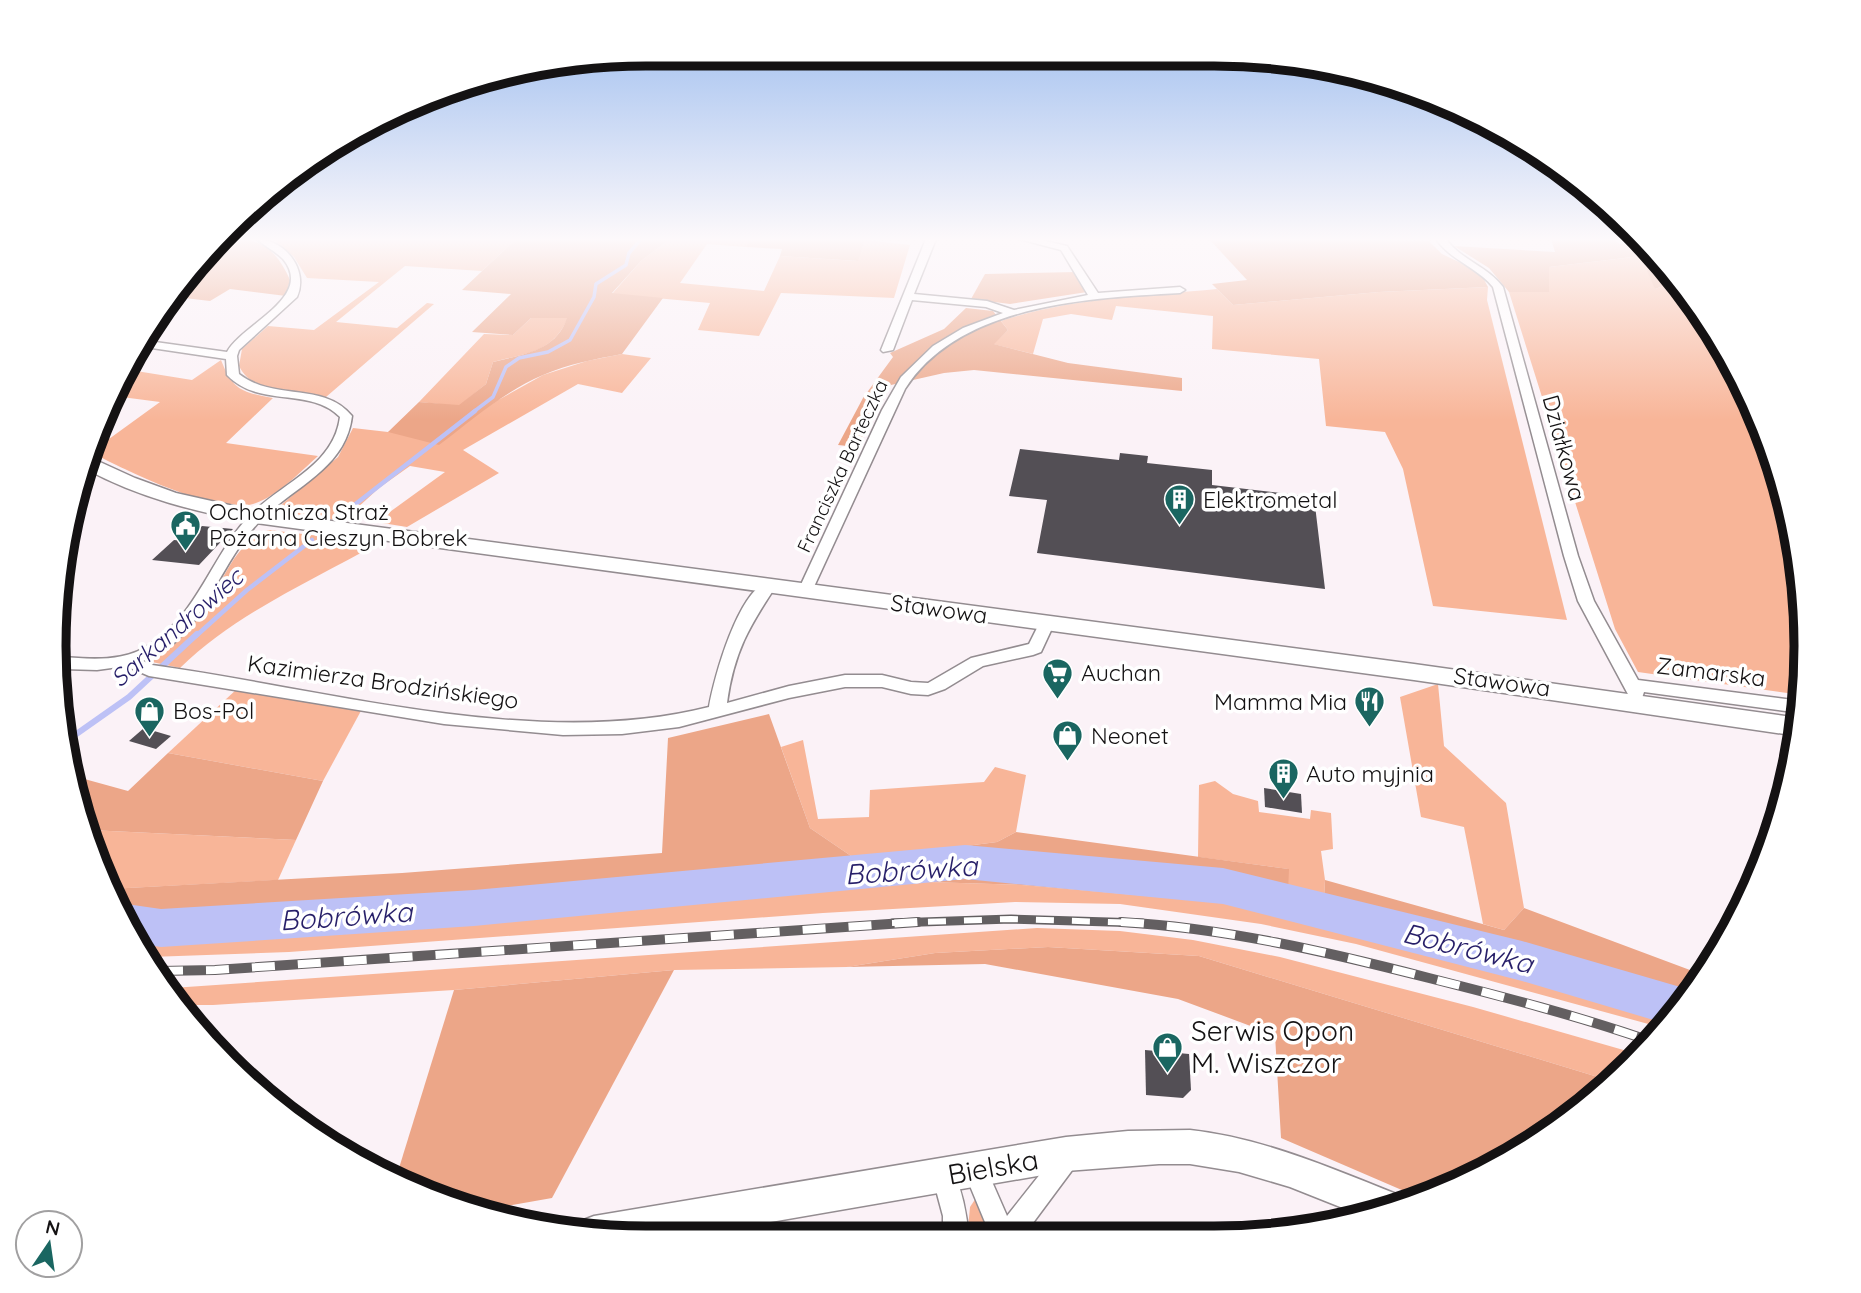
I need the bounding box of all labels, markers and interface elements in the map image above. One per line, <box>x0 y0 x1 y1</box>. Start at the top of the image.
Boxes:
street label: Franciszka Barteczka <box>791 376 893 556</box>
street label: Działkowa <box>1536 392 1593 504</box>
building icon: Elektrometal <box>1163 483 1197 527</box>
place label: Elektrometal <box>1203 485 1337 514</box>
place label: Ochotnicza Straż Pożarna Cieszyn Bobrek <box>209 497 468 552</box>
public building icon: Ochotnicza Straż Pożarna Cieszyn Bobrek <box>169 508 203 552</box>
water label: Sarkandrowiec <box>104 560 251 693</box>
street label: Stawowa <box>889 587 989 630</box>
street label: Kazimierza Brodzińskiego <box>246 648 520 715</box>
street label: Zamarska <box>1655 650 1767 693</box>
supermarket icon: Auchan <box>1041 656 1075 700</box>
place label: Auchan <box>1081 658 1161 687</box>
street label: Stawowa <box>1452 660 1552 703</box>
restaurant icon: Mamma Mia <box>1353 685 1387 729</box>
place label: Mamma Mia <box>1214 687 1347 716</box>
shop icon: Bos-Pol <box>133 694 167 738</box>
place label: Bos-Pol <box>173 696 254 725</box>
shop icon: Neonet <box>1051 719 1085 763</box>
place label: Neonet <box>1091 721 1169 750</box>
building icon: Auto myjnia <box>1266 757 1300 801</box>
place label: Auto myjnia <box>1306 759 1434 788</box>
water label: Bobrówka <box>844 847 980 892</box>
water label: Bobrówka <box>279 893 415 938</box>
water label: Bobrówka <box>1400 914 1539 981</box>
place label: Serwis Opon M. Wiszczor <box>1191 1013 1354 1080</box>
shop icon: Serwis Opon M. Wiszczor <box>1151 1030 1185 1074</box>
street label: Bielska <box>945 1141 1041 1192</box>
north arrow <box>14 1209 84 1279</box>
text: N <box>43 1214 62 1241</box>

